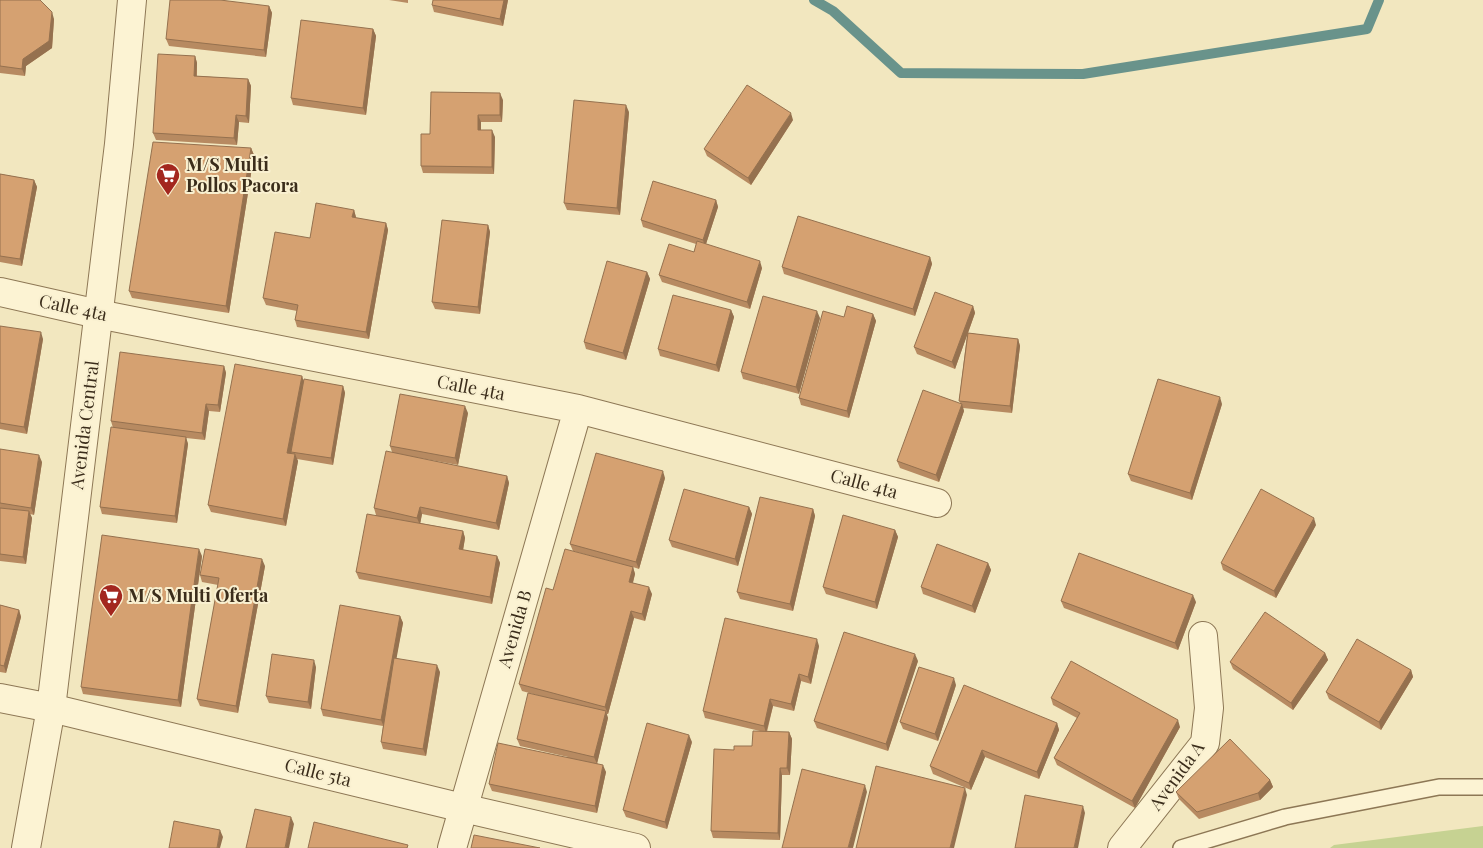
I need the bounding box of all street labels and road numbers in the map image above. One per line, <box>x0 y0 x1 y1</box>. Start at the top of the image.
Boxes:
street label: Calle 4ta <box>37 288 109 326</box>
street label: Avenida Central <box>64 359 104 492</box>
street label: Calle 4ta <box>435 369 507 405</box>
street label: Calle 4ta <box>828 463 901 504</box>
street label: Avenida B <box>491 587 537 671</box>
street label: Avenida A <box>1143 736 1210 815</box>
street label: Calle 5ta <box>282 752 354 792</box>

